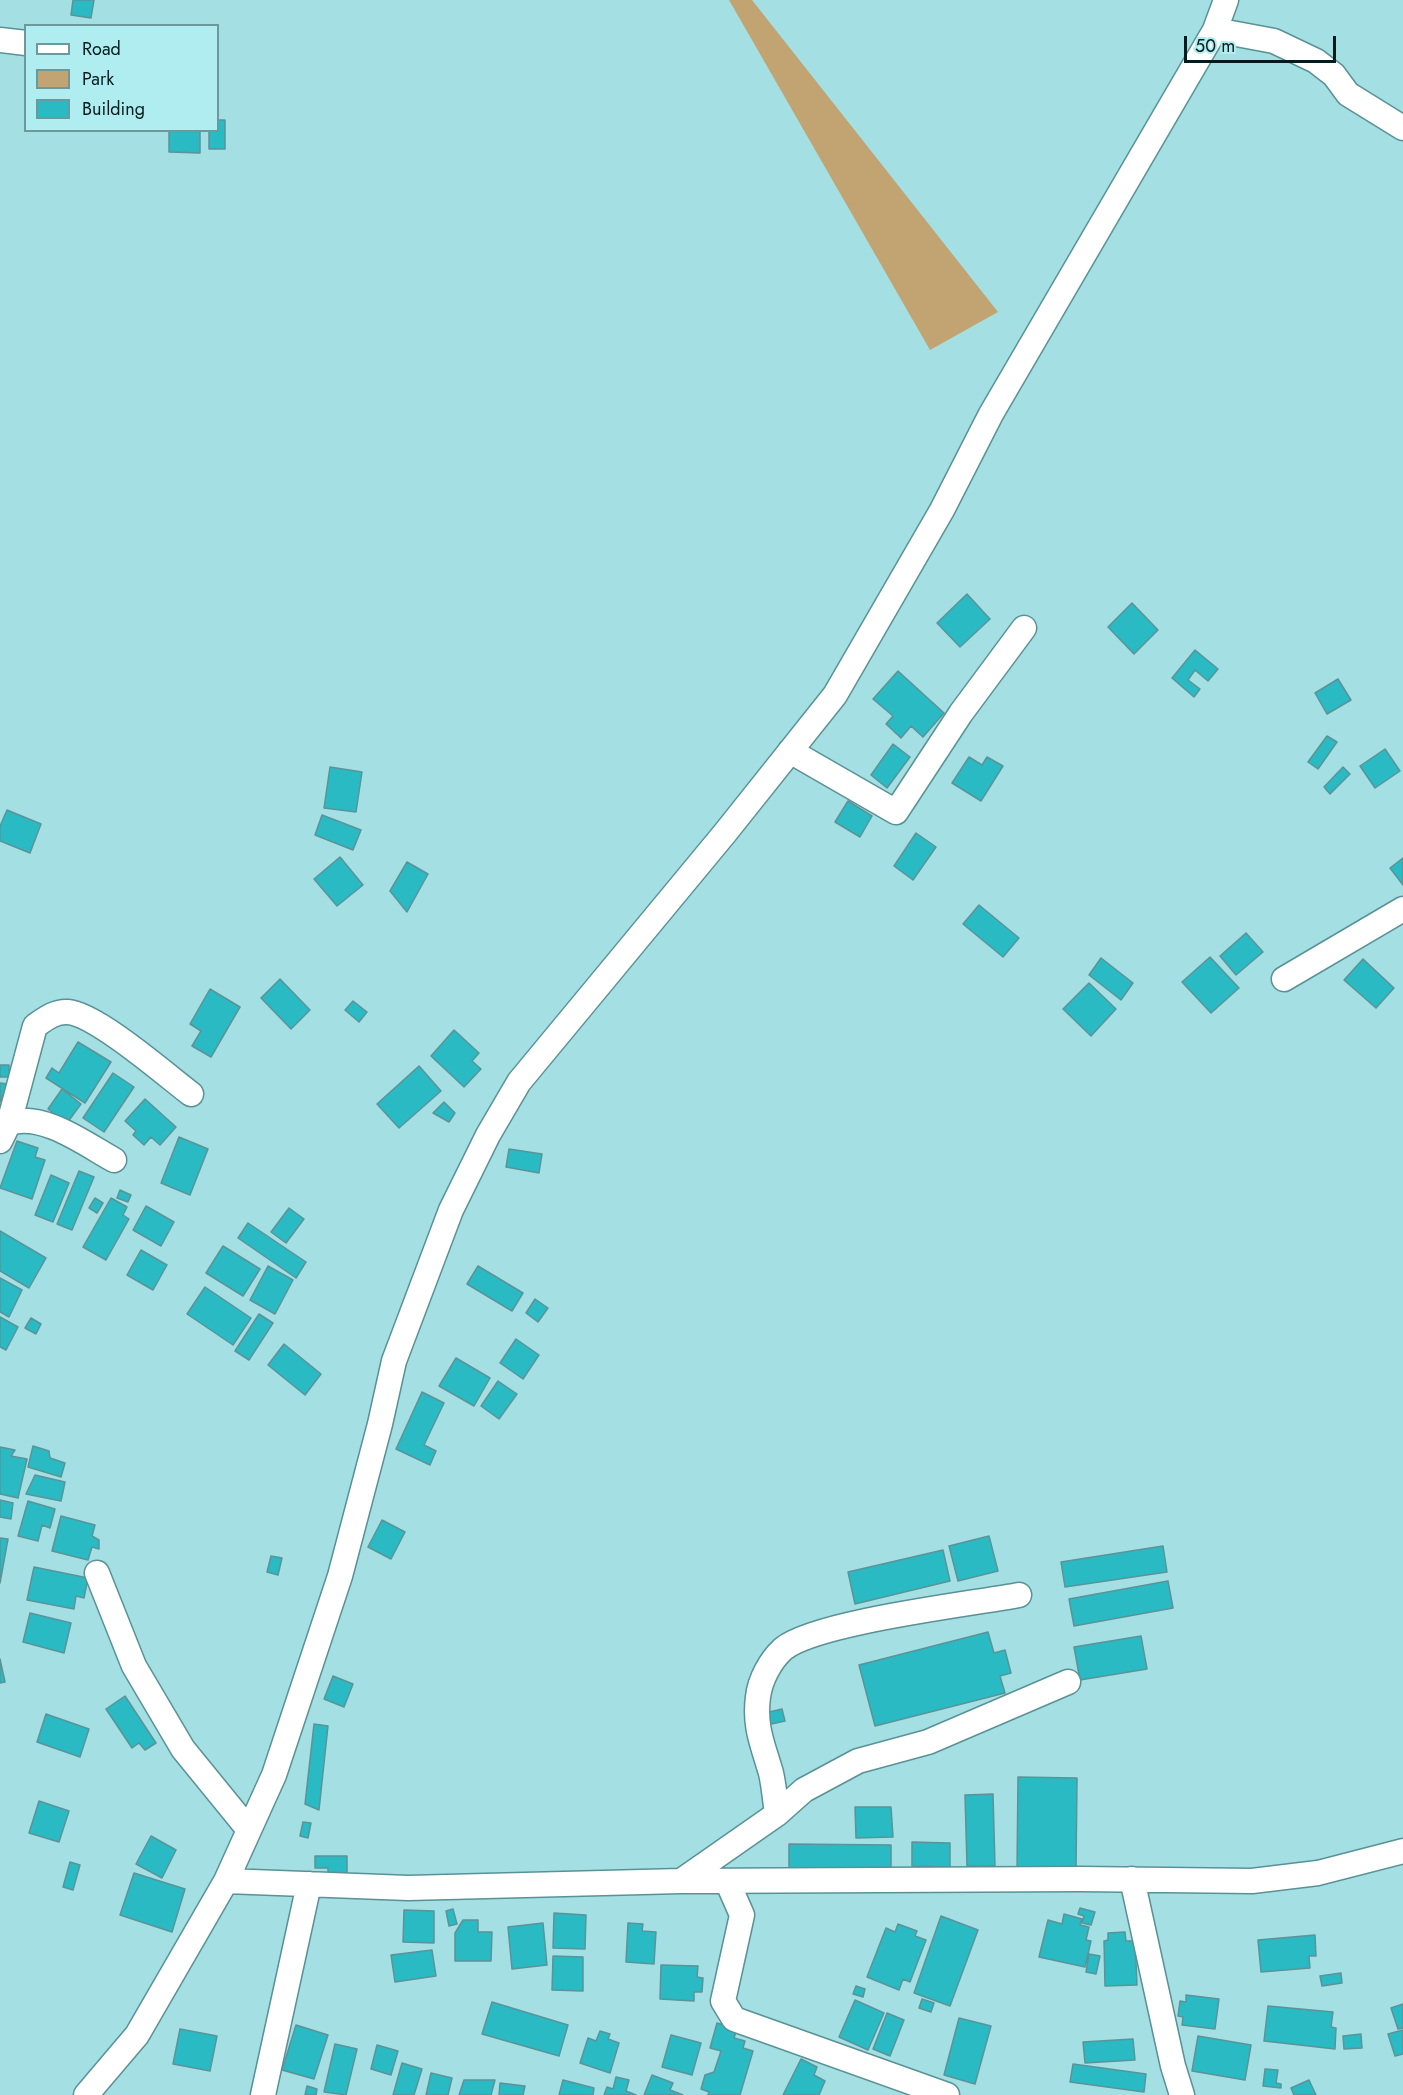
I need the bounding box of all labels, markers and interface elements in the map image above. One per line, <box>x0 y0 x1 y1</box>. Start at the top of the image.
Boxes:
legend <box>24 24 219 132</box>
scale bar <box>1187 24 1338 62</box>
text: 50 m <box>1195 33 1235 59</box>
text: Road <box>82 36 121 62</box>
text: Park <box>82 66 114 92</box>
text: Building <box>82 96 145 122</box>

